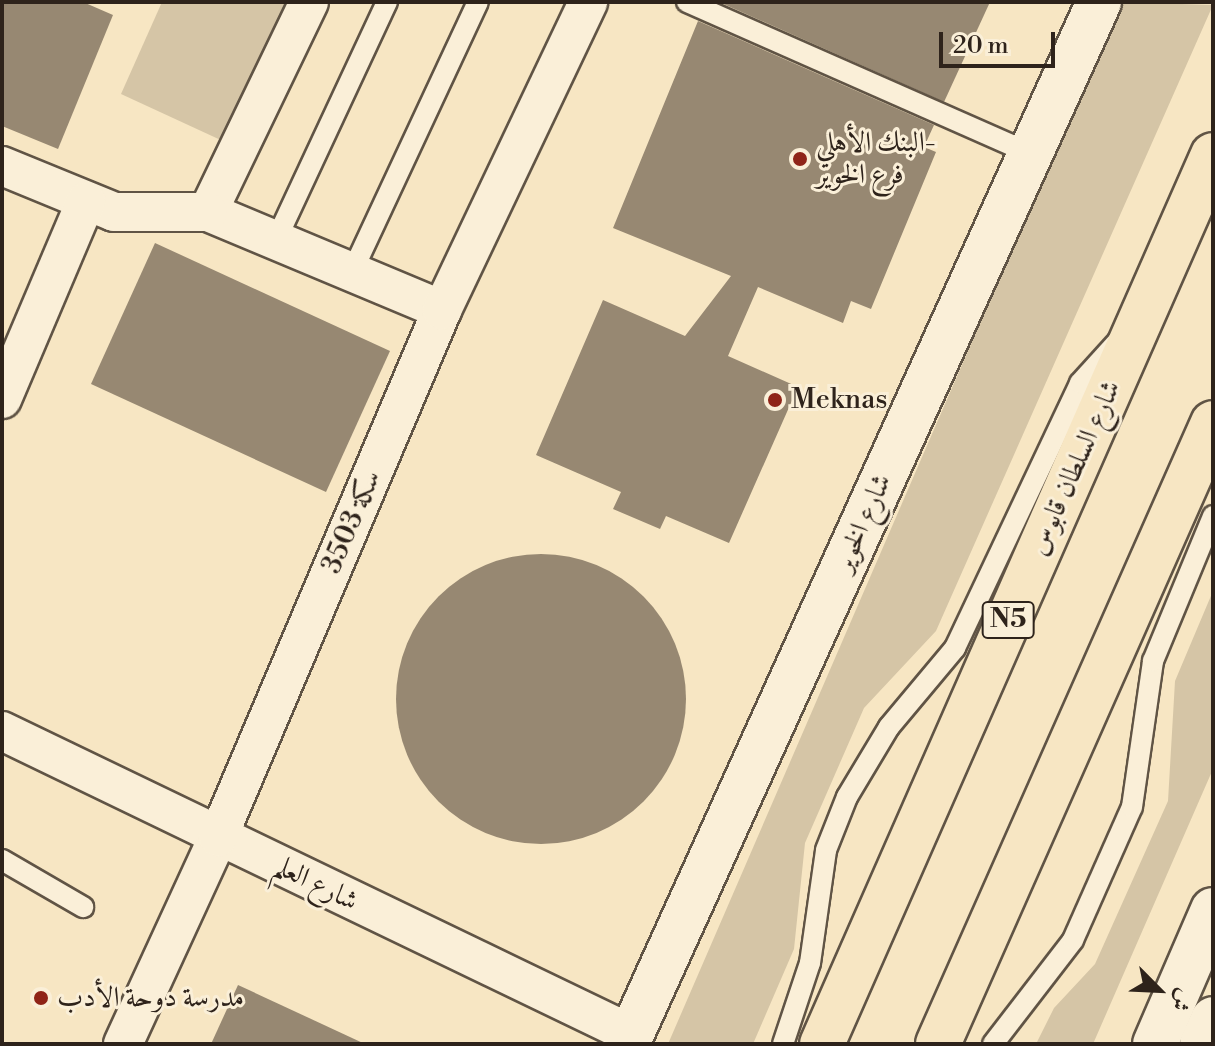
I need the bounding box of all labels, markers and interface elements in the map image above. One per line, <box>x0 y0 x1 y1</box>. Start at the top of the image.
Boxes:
scale bar <box>943 16 1059 66</box>
text: 20 m <box>953 31 1009 61</box>
place label: البنك الأهلي- فرع الخوير <box>816 126 936 192</box>
marker: البنك الأهلي- فرع الخوير <box>791 150 809 168</box>
street label: شارع السلطان قابوس <box>1021 375 1129 561</box>
place label: Meknas <box>791 383 888 417</box>
marker: Meknas <box>766 391 784 409</box>
street label: سكة 3503 <box>315 465 389 579</box>
street label: شارع الخوير <box>827 469 899 577</box>
road number: N5 <box>980 598 1036 642</box>
street label: شارع العلم <box>269 849 363 919</box>
north arrow <box>1119 950 1199 1030</box>
place label: مدرسة دوحة الأدب <box>57 981 244 1015</box>
text: ش <box>1165 984 1198 1015</box>
marker: مدرسة دوحة الأدب <box>32 989 50 1007</box>

